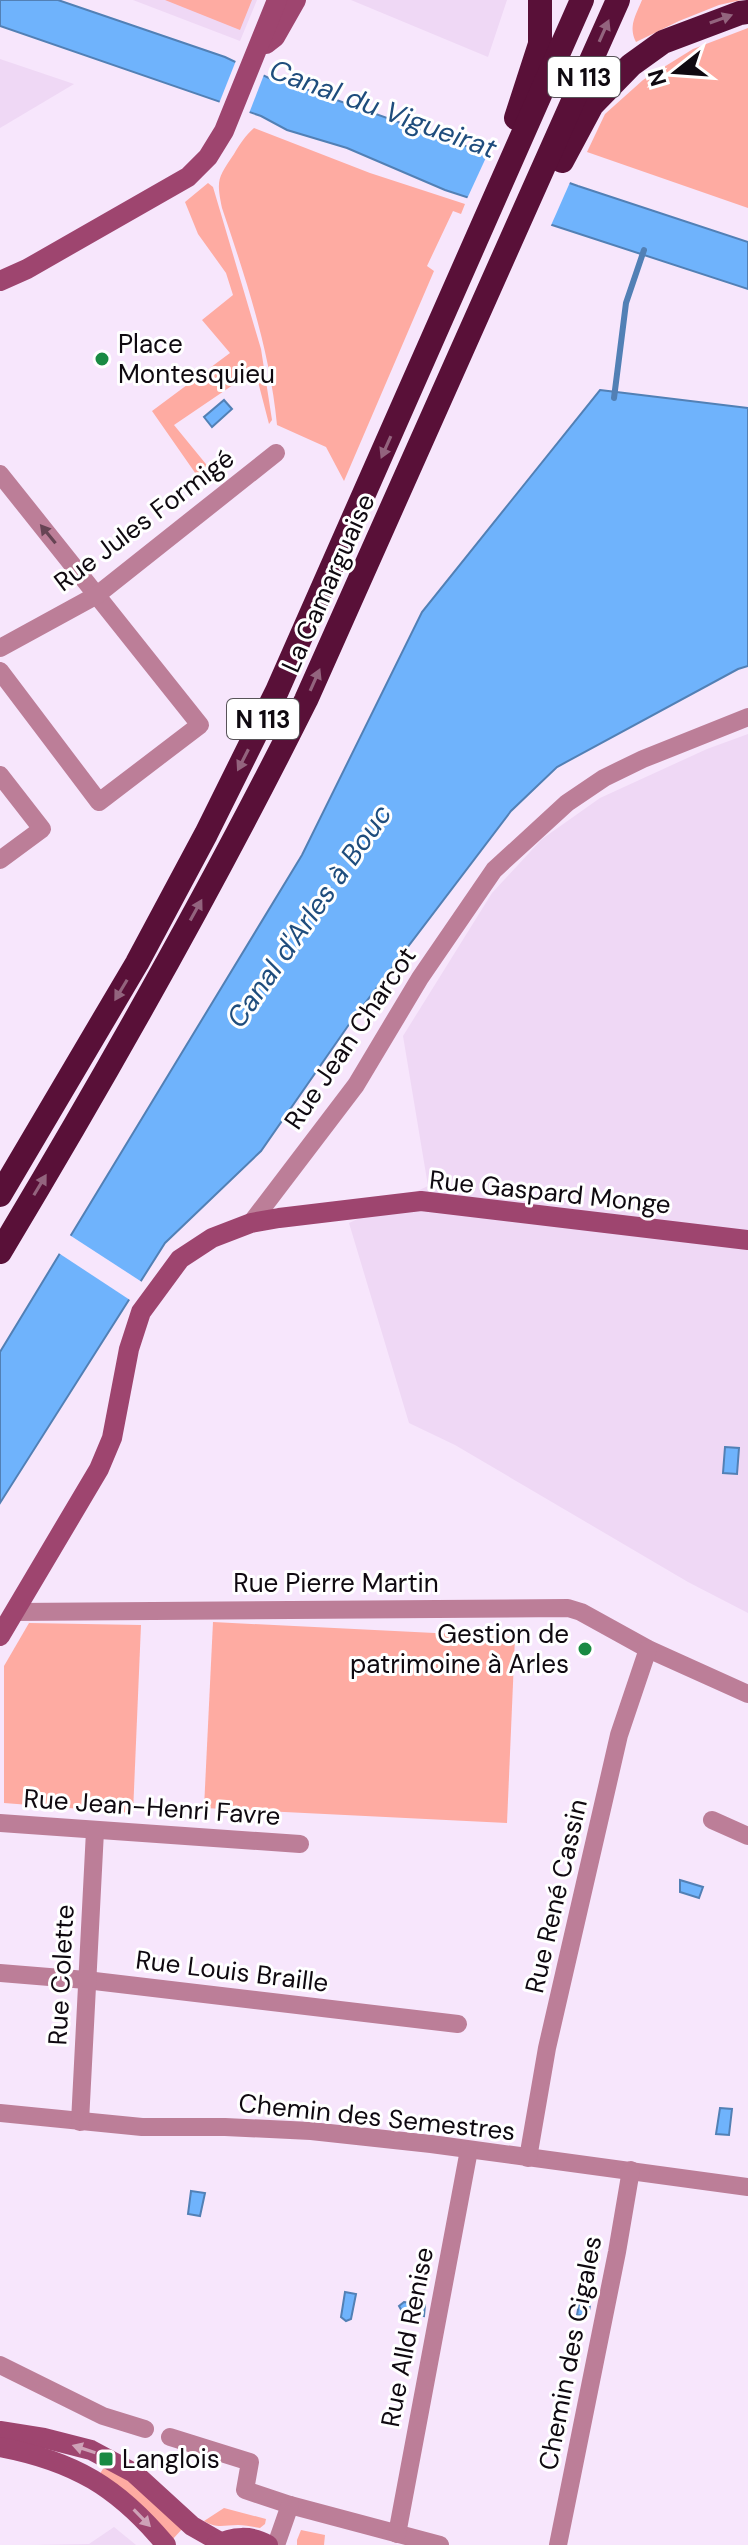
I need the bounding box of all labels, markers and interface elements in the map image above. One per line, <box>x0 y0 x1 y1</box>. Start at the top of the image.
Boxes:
one-way arrow <box>709 13 733 25</box>
one-way arrow <box>597 19 611 43</box>
north arrow <box>636 32 716 112</box>
water label: Canal du Vigueirat <box>264 51 502 167</box>
road number: N 113 <box>548 57 620 97</box>
text: N <box>641 66 674 90</box>
place label: Place Montesquieu <box>118 327 275 391</box>
marker: Place Montesquieu <box>93 350 111 368</box>
one-way arrow <box>379 435 392 459</box>
street label: Rue Jules Formigé <box>47 441 241 599</box>
street label: La Camarguaise <box>273 488 383 678</box>
one-way arrow <box>41 524 57 544</box>
one-way arrow <box>308 668 322 691</box>
road number: N 113 <box>227 699 299 739</box>
one-way arrow <box>236 749 250 772</box>
water label: Canal d'Arles à Bouc <box>218 797 400 1035</box>
one-way arrow <box>189 899 203 922</box>
street label: Rue Jean Charcot <box>276 940 424 1136</box>
one-way arrow <box>114 979 128 1001</box>
street label: Rue Gaspard Monge <box>428 1162 672 1222</box>
one-way arrow <box>33 1174 47 1196</box>
street label: Rue Pierre Martin <box>233 1566 439 1600</box>
place label: Gestion de patrimoine à Arles <box>350 1617 569 1681</box>
marker: Gestion de patrimoine à Arles <box>576 1640 594 1658</box>
street label: Rue Jean-Henri Favre <box>22 1781 282 1833</box>
street label: Rue René Cassin <box>517 1796 595 1996</box>
street label: Rue Colette <box>40 1904 82 2046</box>
street label: Rue Louis Braille <box>134 1942 330 2000</box>
street label: Chemin des Semestres <box>237 2086 517 2148</box>
street label: Chemin des Cigales <box>531 2233 609 2473</box>
street label: Rue Alld Renise <box>373 2244 441 2430</box>
place label: Langlois <box>122 2442 220 2476</box>
one-way arrow <box>72 2443 96 2455</box>
marker: Langlois <box>97 2450 115 2468</box>
one-way arrow <box>133 2508 151 2527</box>

